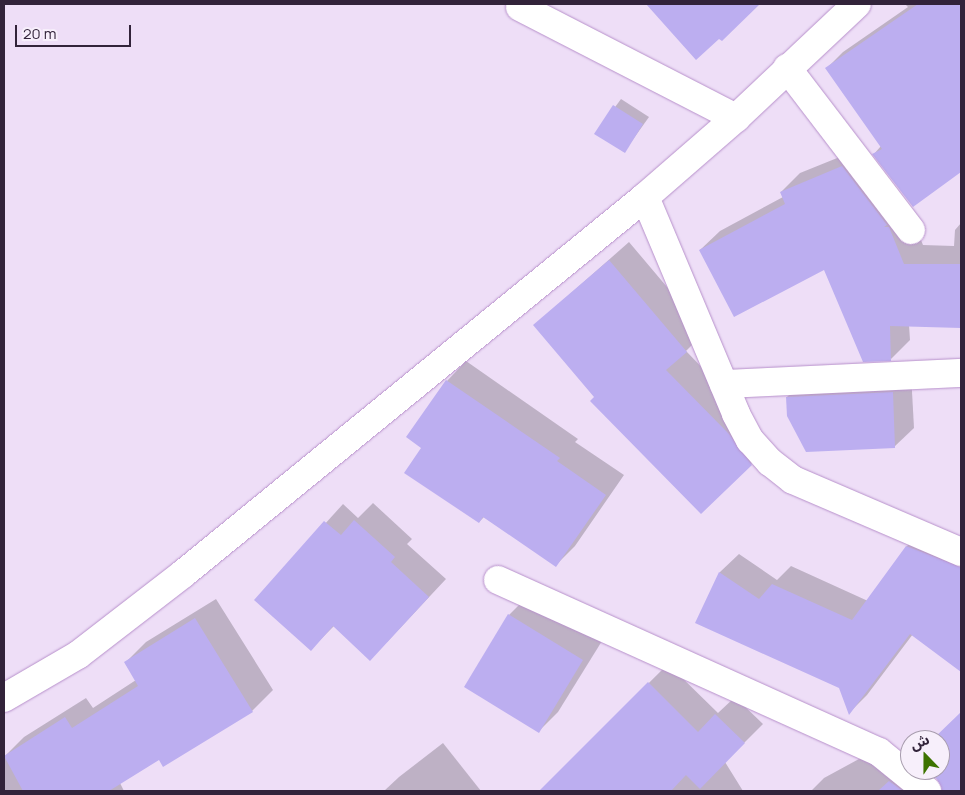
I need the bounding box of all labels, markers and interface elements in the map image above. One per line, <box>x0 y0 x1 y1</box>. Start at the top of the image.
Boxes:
scale bar <box>18 15 134 47</box>
text: 20 m <box>23 23 56 44</box>
text: ش <box>907 729 932 754</box>
north arrow <box>900 730 950 780</box>

